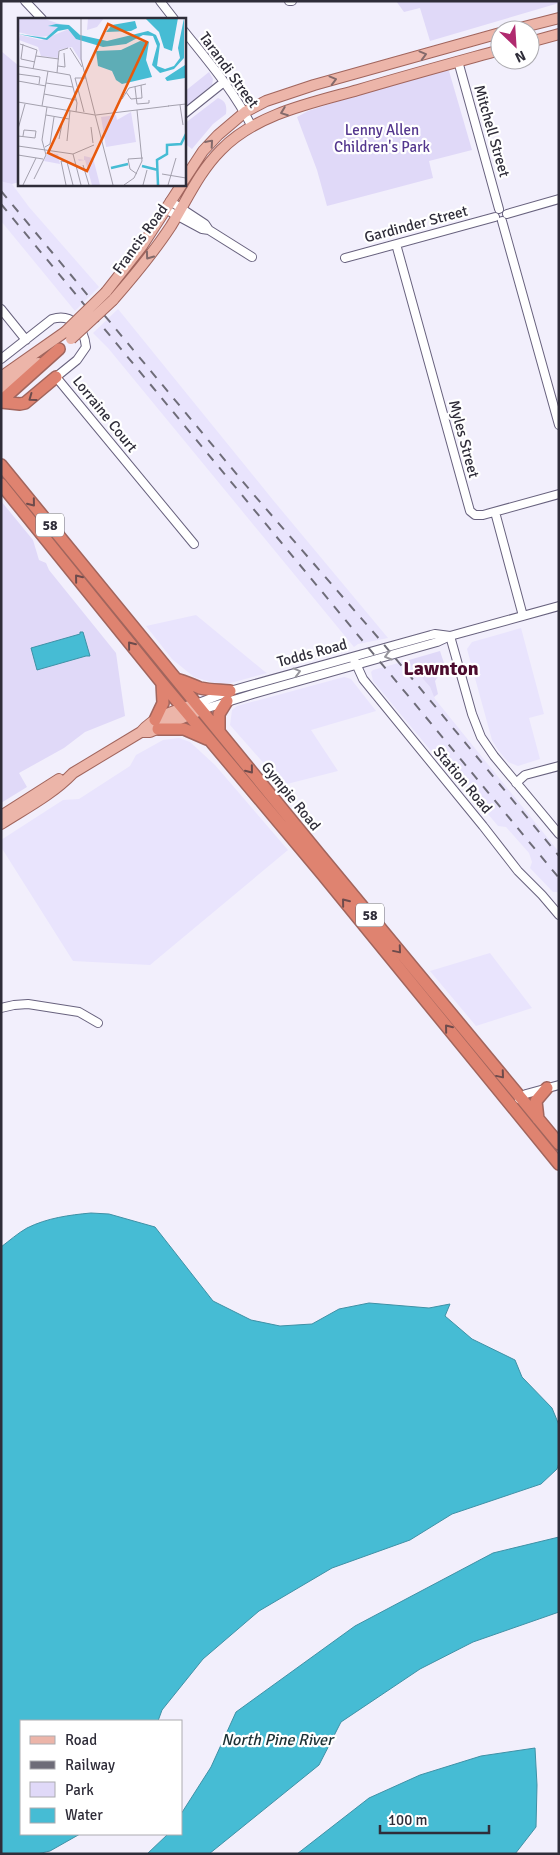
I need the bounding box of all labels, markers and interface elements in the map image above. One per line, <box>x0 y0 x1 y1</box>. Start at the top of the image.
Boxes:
inset map <box>18 18 185 185</box>
north arrow <box>490 20 540 70</box>
street label: Tarandi Street <box>195 29 263 111</box>
text: N <box>512 47 528 66</box>
one-way arrow <box>419 51 427 61</box>
one-way arrow <box>328 76 336 86</box>
street label: Mitchell Street <box>470 83 514 179</box>
one-way arrow <box>280 106 288 116</box>
park label: Lenny Allen Children's Park <box>334 121 431 156</box>
one-way arrow <box>205 140 213 149</box>
street label: Francis Road <box>109 201 171 277</box>
street label: Gardinder Street <box>362 202 470 246</box>
one-way arrow <box>147 250 155 259</box>
street label: Lorraine Court <box>69 372 141 456</box>
one-way arrow <box>29 392 38 400</box>
street label: Myles Street <box>445 398 483 480</box>
one-way arrow <box>27 497 36 506</box>
road number: 58 <box>36 514 64 536</box>
one-way arrow <box>76 575 84 584</box>
street label: Todds Road <box>275 635 349 671</box>
one-way arrow <box>128 641 137 650</box>
one-way arrow <box>384 651 392 661</box>
district label: Lawnton <box>403 656 479 681</box>
one-way arrow <box>293 667 301 678</box>
street label: Station Road <box>430 743 496 817</box>
street label: Gympie Road <box>258 758 324 834</box>
one-way arrow <box>245 764 253 773</box>
one-way arrow <box>343 899 351 908</box>
road number: 58 <box>356 904 384 926</box>
one-way arrow <box>392 944 401 953</box>
one-way arrow <box>444 1025 453 1034</box>
one-way arrow <box>496 1069 504 1078</box>
legend <box>20 1720 182 1835</box>
water label: North Pine River <box>221 1730 335 1750</box>
text: Road <box>65 1731 97 1749</box>
text: Railway <box>65 1756 115 1774</box>
text: Park <box>65 1781 94 1799</box>
scale bar <box>380 1802 489 1834</box>
text: Water <box>65 1806 103 1824</box>
text: 100 m <box>388 1811 428 1829</box>

